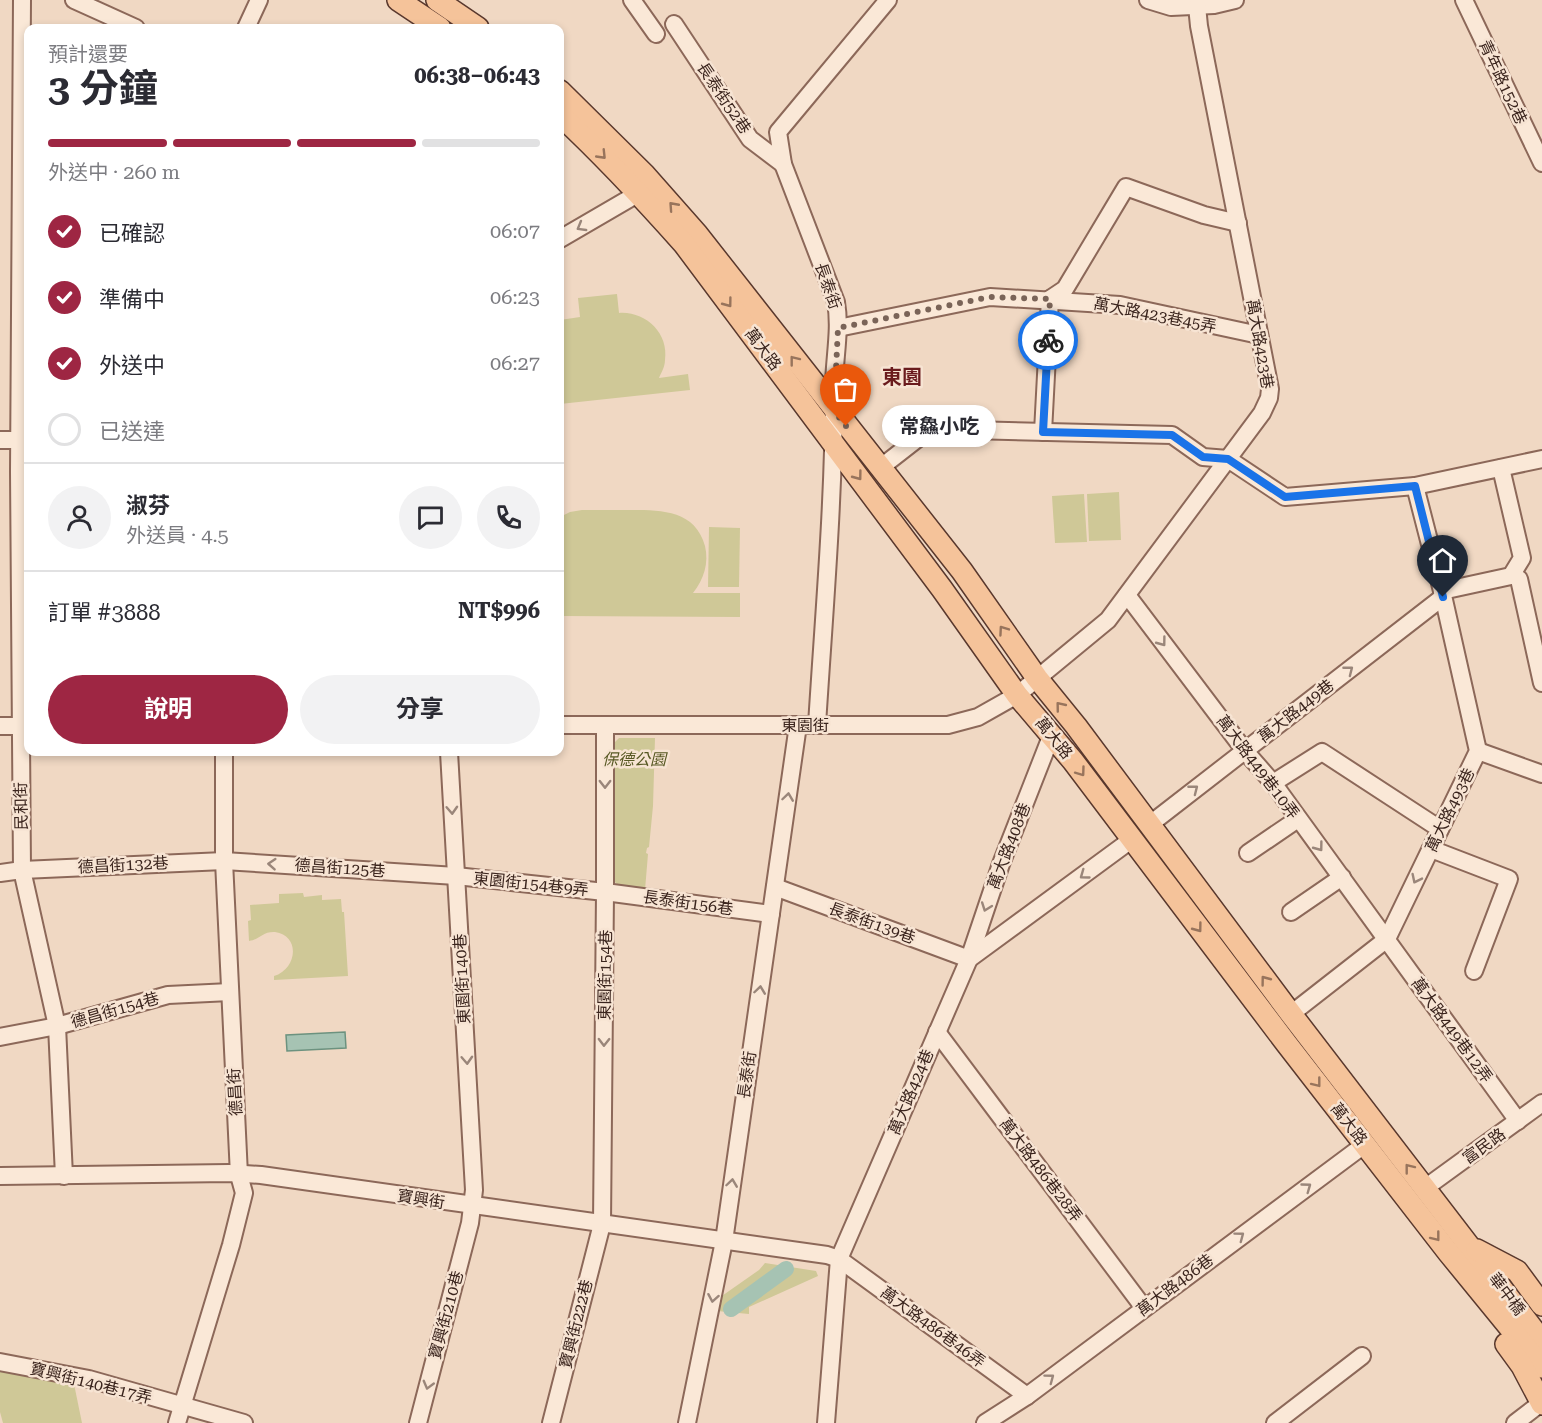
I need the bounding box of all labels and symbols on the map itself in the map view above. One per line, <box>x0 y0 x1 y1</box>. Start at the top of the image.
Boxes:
street label: 青年路152巷 <box>1475 37 1531 127</box>
street label: 長泰街52巷 <box>693 59 755 137</box>
one-way arrow <box>595 147 606 158</box>
one-way arrow <box>669 202 680 213</box>
one-way arrow <box>577 219 587 231</box>
street label: 長泰街 <box>811 260 845 312</box>
street label: 萬大路423巷45弄 <box>1092 294 1218 336</box>
one-way arrow <box>721 297 732 308</box>
street label: 萬大路423巷 <box>1243 298 1277 390</box>
courier <box>1018 310 1078 370</box>
street label: 萬大路 <box>741 324 785 374</box>
one-way arrow <box>790 355 801 366</box>
pin <box>820 364 871 426</box>
district label: 東園 <box>882 365 922 389</box>
callout: 常鱻小吃 <box>882 405 996 447</box>
one-way arrow <box>850 470 861 481</box>
pin <box>1417 535 1468 597</box>
one-way arrow <box>999 625 1010 636</box>
one-way arrow <box>1155 635 1166 646</box>
one-way arrow <box>1342 667 1353 678</box>
street label: 萬大路449巷 <box>1254 676 1338 746</box>
one-way arrow <box>1056 702 1067 713</box>
street label: 萬大路449巷10弄 <box>1213 711 1303 823</box>
street label: 萬大路 <box>1032 713 1076 763</box>
street label: 東園街 <box>781 716 829 735</box>
park label: 保德公園 <box>602 750 668 769</box>
street label: 萬大路493巷 <box>1422 765 1478 855</box>
one-way arrow <box>1074 766 1085 777</box>
one-way arrow <box>599 779 611 788</box>
street label: 民和街 <box>11 782 31 830</box>
one-way arrow <box>1188 786 1199 797</box>
one-way arrow <box>781 792 793 801</box>
street label: 萬大路408巷 <box>984 800 1034 892</box>
one-way arrow <box>446 805 459 814</box>
one-way arrow <box>1311 840 1322 851</box>
street label: 德昌街132巷 <box>77 853 169 877</box>
street label: 德昌街125巷 <box>294 855 386 881</box>
one-way arrow <box>268 858 277 871</box>
street label: 東園街154巷9弄 <box>472 868 590 900</box>
one-way arrow <box>1079 868 1090 879</box>
one-way arrow <box>1412 873 1423 883</box>
street label: 長泰街156巷 <box>642 887 734 919</box>
street label: 長泰街139巷 <box>826 899 918 947</box>
one-way arrow <box>981 901 994 912</box>
one-way arrow <box>1191 921 1202 932</box>
street label: 東園街154巷 <box>595 929 615 1021</box>
street label: 東園街140巷 <box>450 933 474 1025</box>
street label: 萬大路449巷12弄 <box>1408 974 1496 1086</box>
one-way arrow <box>1261 975 1272 986</box>
one-way arrow <box>753 985 765 994</box>
street label: 德昌街154巷 <box>69 988 161 1032</box>
one-way arrow <box>598 1037 610 1046</box>
street label: 萬大路424巷 <box>884 1046 938 1138</box>
street label: 長泰街 <box>734 1050 760 1100</box>
one-way arrow <box>460 1056 473 1065</box>
street label: 德昌街 <box>224 1068 246 1116</box>
one-way arrow <box>1309 1076 1320 1087</box>
street label: 萬大路 <box>1327 1099 1371 1149</box>
street label: 萬大路486巷28弄 <box>996 1114 1086 1226</box>
street label: 富民路 <box>1459 1124 1509 1168</box>
one-way arrow <box>1406 1163 1417 1174</box>
one-way arrow <box>725 1178 737 1187</box>
one-way arrow <box>1300 1183 1311 1194</box>
street label: 寶興街 <box>396 1186 446 1212</box>
one-way arrow <box>1429 1230 1440 1241</box>
one-way arrow <box>1234 1232 1245 1243</box>
street label: 萬大路486巷 <box>1133 1250 1217 1320</box>
street label: 寶興街210巷 <box>425 1269 467 1361</box>
street label: 華中橋 <box>1485 1269 1529 1319</box>
street label: 寶興街222巷 <box>556 1278 596 1370</box>
street label: 萬大路486巷46弄 <box>877 1283 989 1371</box>
one-way arrow <box>708 1294 720 1303</box>
street label: 寶興街140巷17弄 <box>28 1359 154 1407</box>
one-way arrow <box>1044 1374 1055 1385</box>
one-way arrow <box>423 1379 435 1390</box>

